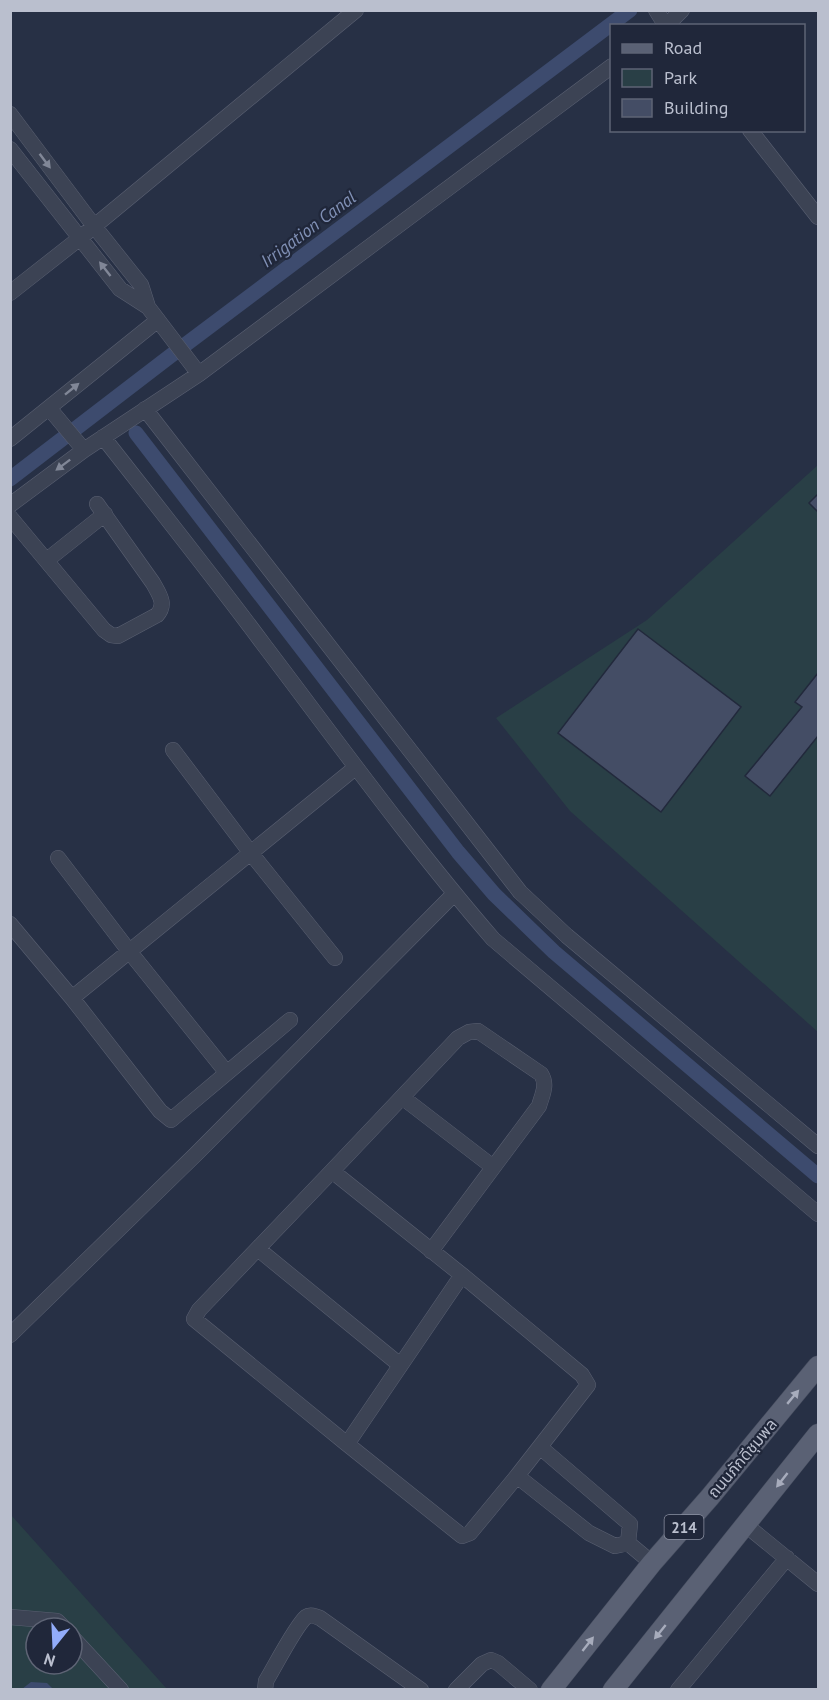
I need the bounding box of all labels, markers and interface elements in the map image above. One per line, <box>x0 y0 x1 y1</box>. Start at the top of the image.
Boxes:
legend <box>610 24 805 132</box>
text: Road <box>664 36 702 59</box>
text: Park <box>664 66 697 89</box>
text: Building <box>664 96 728 119</box>
one-way arrow <box>39 153 51 168</box>
water label: Irrigation Canal <box>256 186 360 272</box>
one-way arrow <box>99 262 111 277</box>
one-way arrow <box>65 384 80 396</box>
one-way arrow <box>56 459 71 471</box>
one-way arrow <box>786 1390 799 1405</box>
street label: ถนนภักดีชุมพล <box>703 1414 781 1502</box>
one-way arrow <box>777 1473 789 1488</box>
road number: 214 <box>664 1515 704 1539</box>
north arrow <box>24 1616 84 1676</box>
one-way arrow <box>653 1624 666 1640</box>
one-way arrow <box>581 1636 593 1651</box>
text: N <box>41 1649 57 1671</box>

